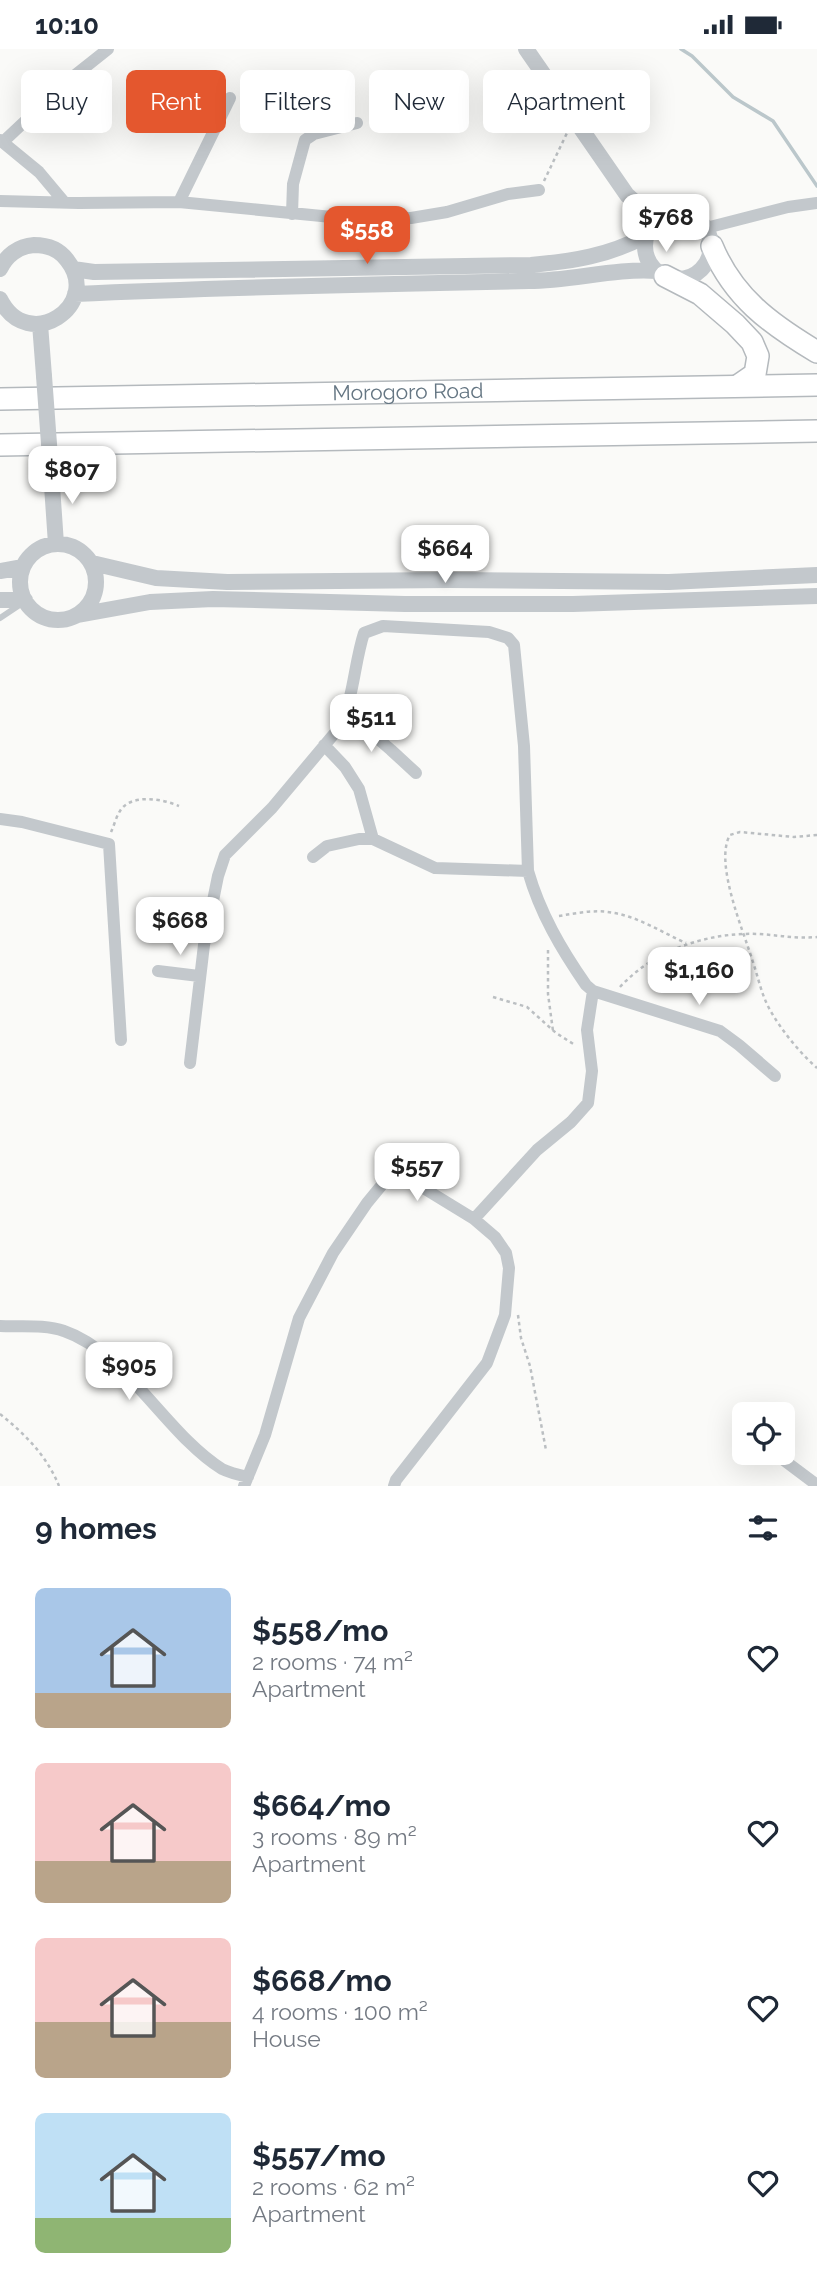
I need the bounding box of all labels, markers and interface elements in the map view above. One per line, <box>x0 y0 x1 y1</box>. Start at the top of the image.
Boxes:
text: 10:10 <box>35 10 99 40</box>
chip: Buy <box>21 70 112 133</box>
chip: Rent <box>126 70 226 133</box>
chip: Filters <box>240 70 355 133</box>
chip: New <box>369 70 469 133</box>
chip: Apartment <box>483 70 650 133</box>
pin: $768 <box>625 195 707 254</box>
text: $768 <box>638 203 694 230</box>
pin: $558 <box>326 207 408 266</box>
text: $558 <box>340 215 394 242</box>
street label: Morogoro Road <box>332 378 484 405</box>
pin: $807 <box>31 447 113 506</box>
text: $807 <box>44 455 100 482</box>
pin: $664 <box>404 525 486 585</box>
text: $664 <box>417 534 473 561</box>
pin: $511 <box>330 695 412 754</box>
text: $511 <box>346 703 396 730</box>
pin: $668 <box>139 897 221 957</box>
text: $668 <box>152 906 208 933</box>
pin: $1,160 <box>642 947 756 1007</box>
text: $1,160 <box>664 956 734 983</box>
pin: $557 <box>376 1143 458 1203</box>
text: $557 <box>391 1152 443 1179</box>
pin: $905 <box>88 1343 170 1402</box>
text: $905 <box>102 1351 157 1378</box>
map controls <box>732 1402 795 1465</box>
button: locate <box>732 1402 795 1465</box>
icon: filters <box>744 1509 782 1547</box>
text: 9 homes <box>35 1511 157 1546</box>
text: $558/mo <box>252 1613 388 1648</box>
icon: home <box>91 1616 175 1700</box>
icon: heart <box>744 1639 782 1677</box>
text: 2 rooms · 74 m² <box>252 1648 413 1675</box>
text: Apartment <box>252 1675 366 1702</box>
text: $664/mo <box>252 1788 391 1823</box>
icon: home <box>91 1791 175 1875</box>
icon: heart <box>744 1814 782 1852</box>
text: 3 rooms · 89 m² <box>252 1823 417 1850</box>
text: Apartment <box>252 1850 366 1877</box>
text: $668/mo <box>252 1963 392 1998</box>
icon: home <box>91 1966 175 2050</box>
icon: heart <box>744 1989 782 2027</box>
text: 4 rooms · 100 m² <box>252 1998 428 2025</box>
text: House <box>252 2025 321 2052</box>
text: $557/mo <box>252 2138 386 2173</box>
icon: home <box>91 2141 175 2225</box>
icon: heart <box>744 2164 782 2202</box>
text: 2 rooms · 62 m² <box>252 2173 415 2200</box>
text: Apartment <box>252 2200 366 2227</box>

